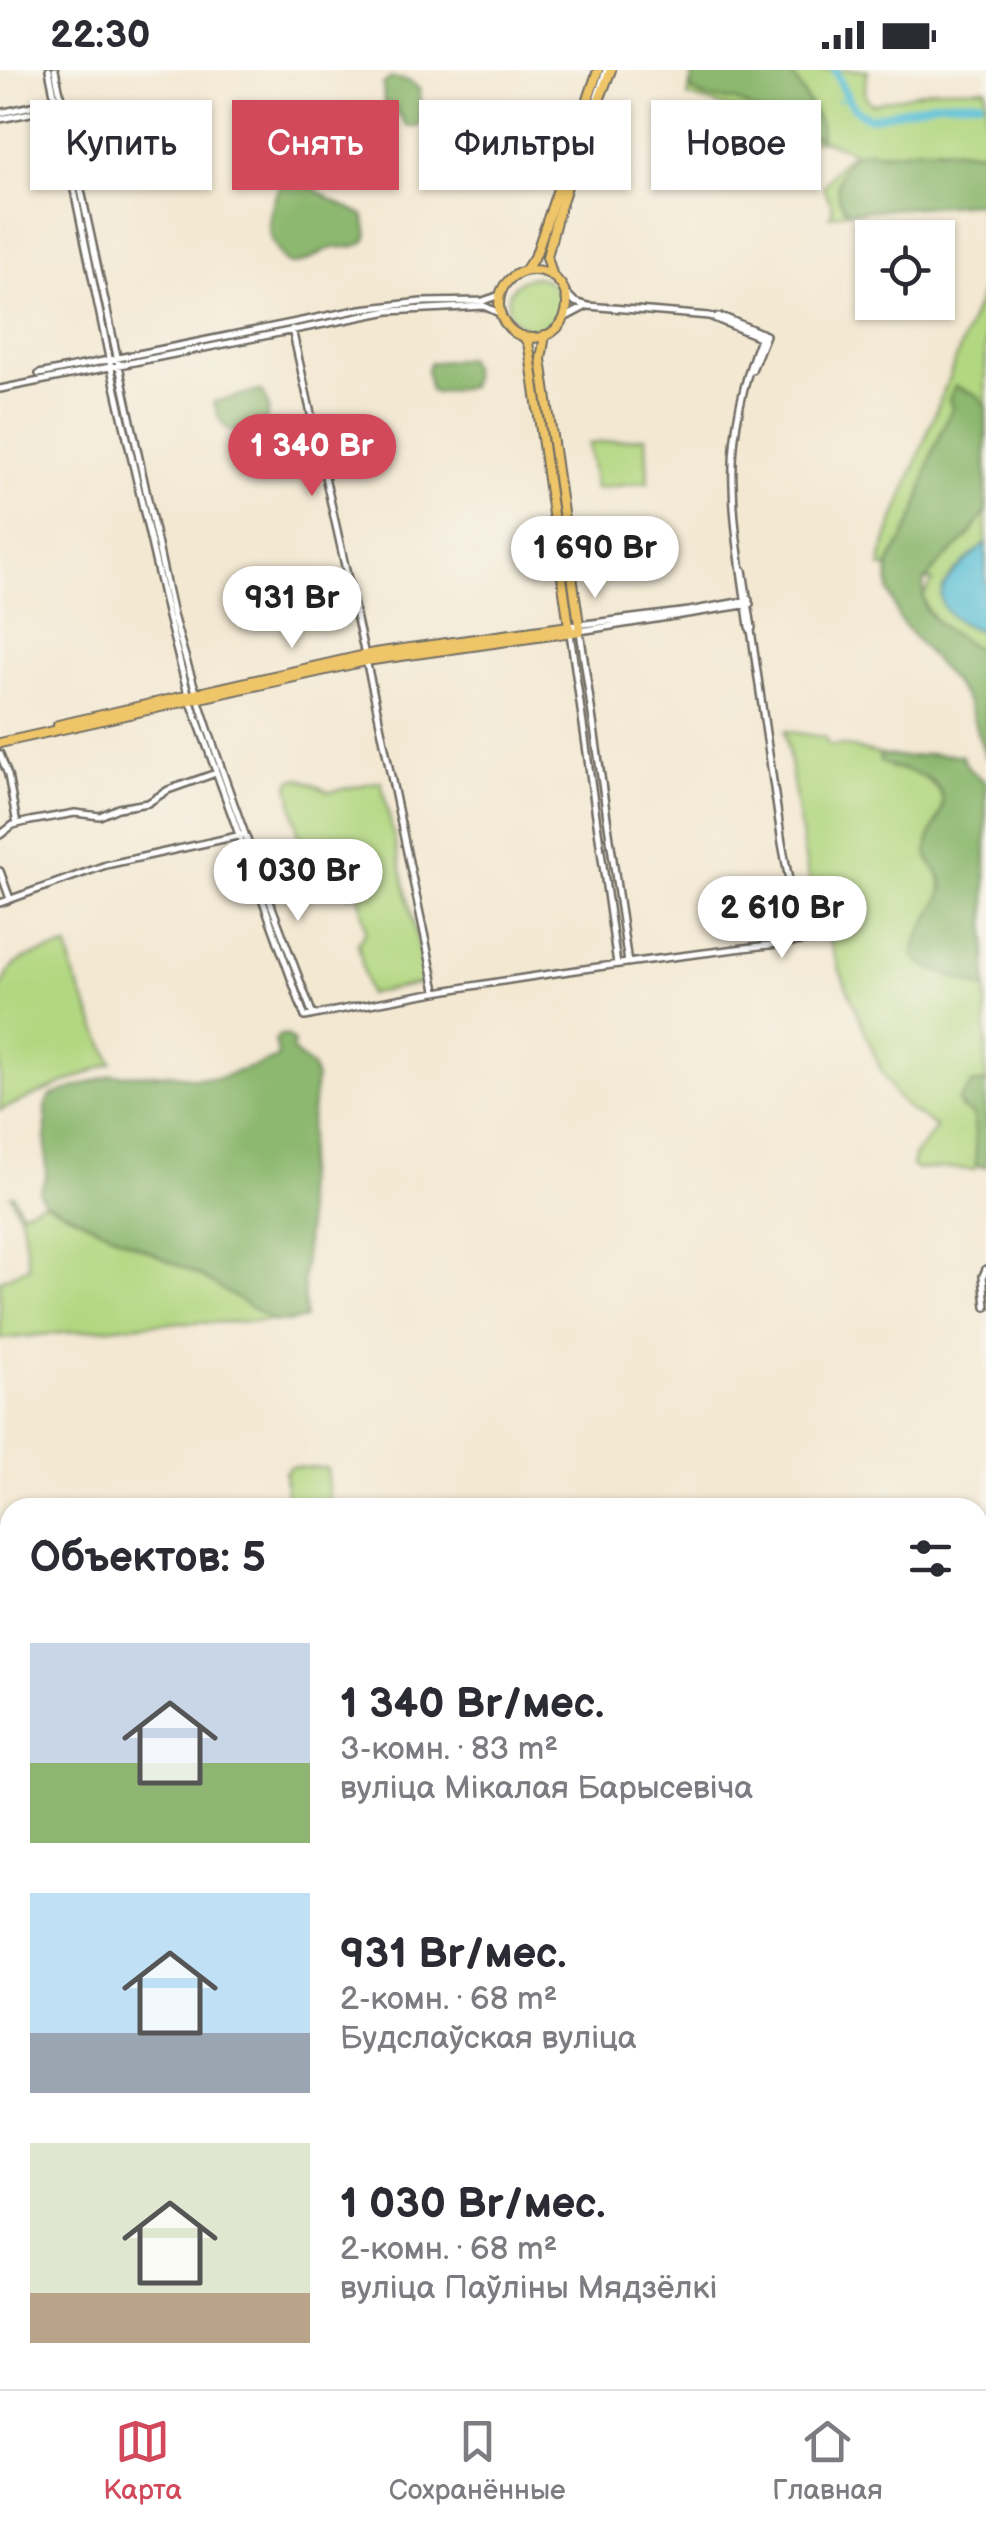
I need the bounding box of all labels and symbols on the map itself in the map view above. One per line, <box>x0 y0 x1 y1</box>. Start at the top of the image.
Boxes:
pin: 1 340 Br <box>209 414 415 499</box>
pin: 1 690 Br <box>492 516 698 601</box>
pin: 931 Br <box>211 566 373 651</box>
pin: 1 030 Br <box>195 839 401 924</box>
pin: 2 610 Br <box>679 876 885 961</box>

